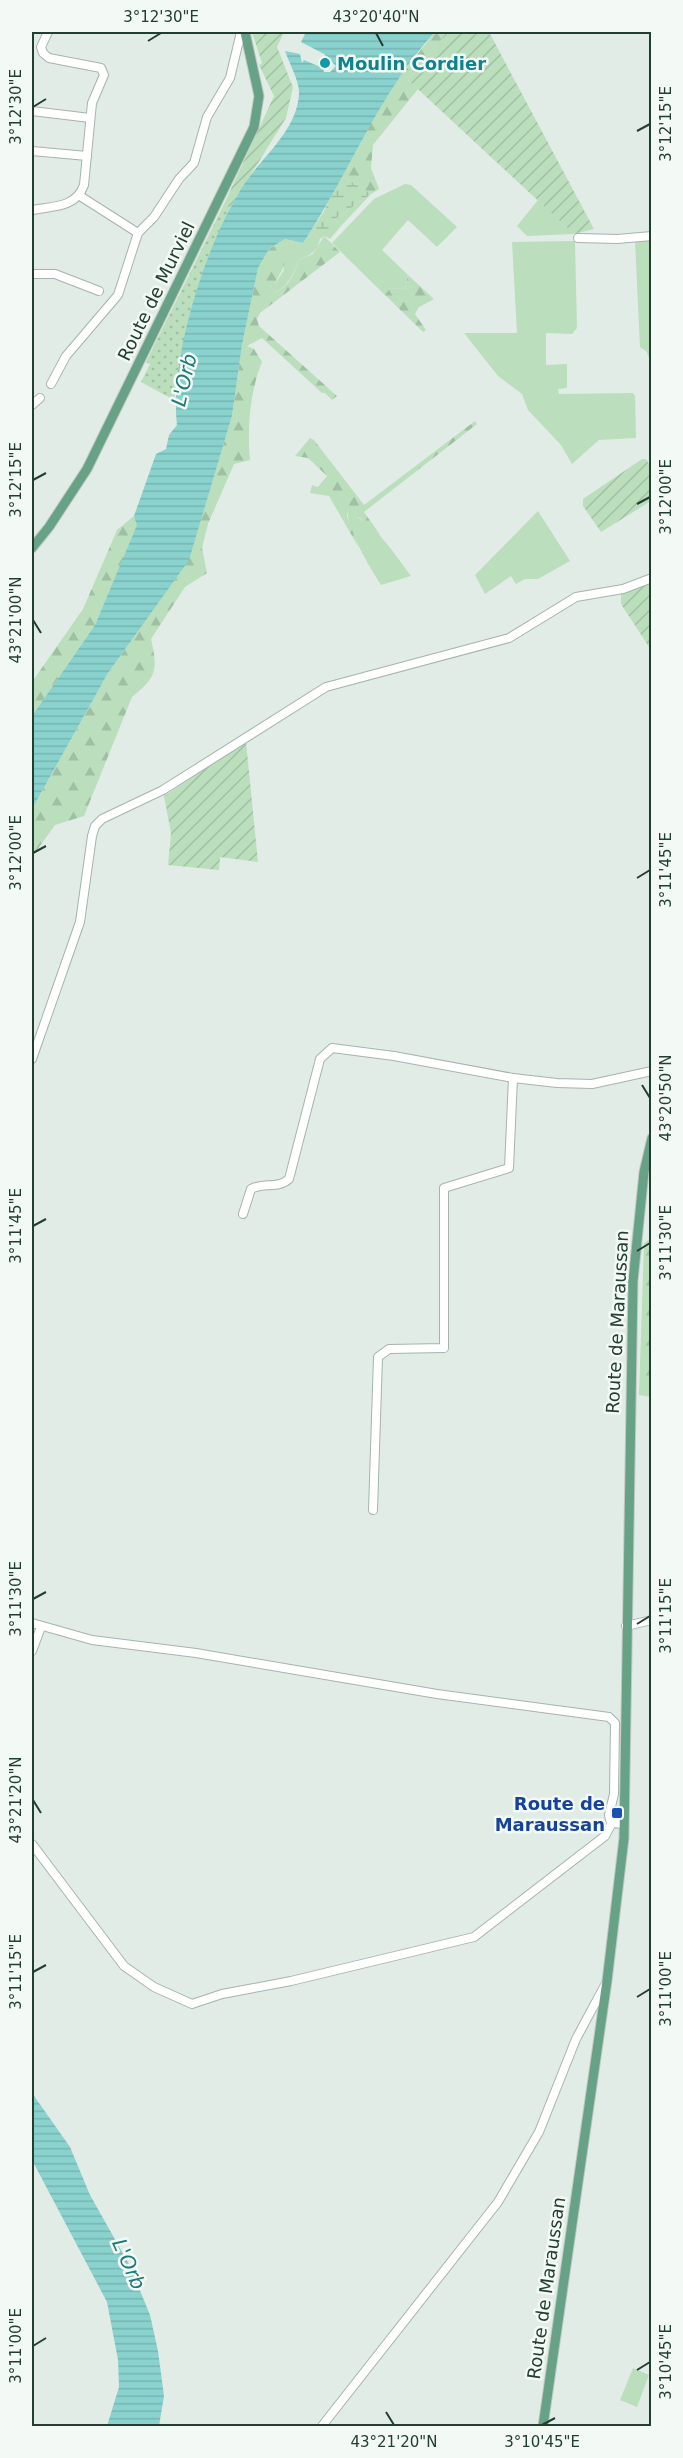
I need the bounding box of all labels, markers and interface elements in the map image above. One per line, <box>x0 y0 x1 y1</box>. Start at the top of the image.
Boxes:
text: 3°12'30"E <box>123 8 199 26</box>
text: 43°20'40"N <box>332 8 420 26</box>
place label: Moulin Cordier <box>337 53 486 74</box>
marker: Moulin Cordier <box>318 56 332 70</box>
text: 3°12'30"E <box>7 69 25 145</box>
text: 3°12'15"E <box>657 86 675 162</box>
street label: Route de Murviel <box>113 218 199 364</box>
water label: L'Orb <box>166 351 202 409</box>
text: 3°12'15"E <box>7 442 25 518</box>
text: 3°12'00"E <box>657 459 675 535</box>
text: 43°21'00"N <box>7 576 25 664</box>
text: 3°12'00"E <box>7 815 25 891</box>
text: 3°11'45"E <box>657 832 675 908</box>
text: 43°20'50"N <box>657 1054 675 1142</box>
text: 3°11'45"E <box>7 1188 25 1264</box>
text: 3°11'30"E <box>657 1205 675 1281</box>
street label: Route de Maraussan <box>602 1230 632 1414</box>
text: 3°11'30"E <box>7 1561 25 1637</box>
text: 3°11'15"E <box>657 1578 675 1654</box>
text: 43°21'20"N <box>7 1756 25 1844</box>
place label: Route de Maraussan <box>495 1793 605 1835</box>
marker: Route de Maraussan <box>610 1806 624 1820</box>
text: 3°11'15"E <box>7 1934 25 2010</box>
text: 3°11'00"E <box>657 1951 675 2027</box>
street label: Route de Maraussan <box>523 2196 569 2380</box>
water label: L'Orb <box>107 2235 151 2293</box>
text: 3°11'00"E <box>7 2308 25 2384</box>
text: 3°10'45"E <box>657 2324 675 2400</box>
text: 43°21'20"N <box>350 2433 438 2451</box>
text: 3°10'45"E <box>504 2433 580 2451</box>

